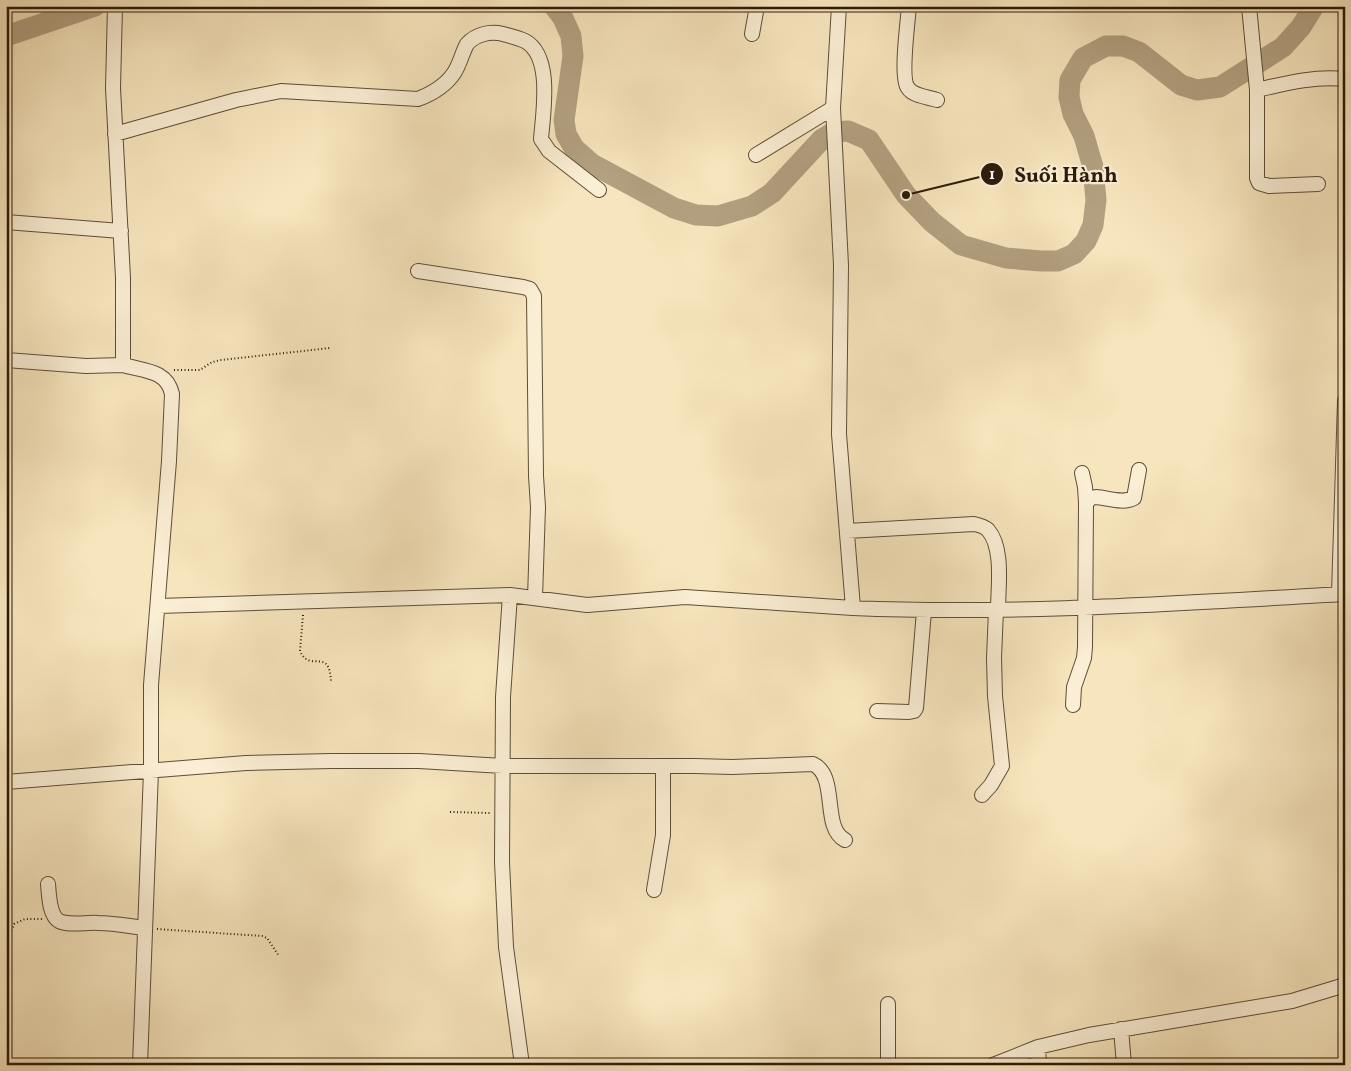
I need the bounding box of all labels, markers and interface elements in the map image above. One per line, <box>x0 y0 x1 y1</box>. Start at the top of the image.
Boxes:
callout: Suối Hành <box>979 156 1128 192</box>
text: Suối Hành <box>1014 162 1118 191</box>
text: 1 <box>989 165 995 186</box>

